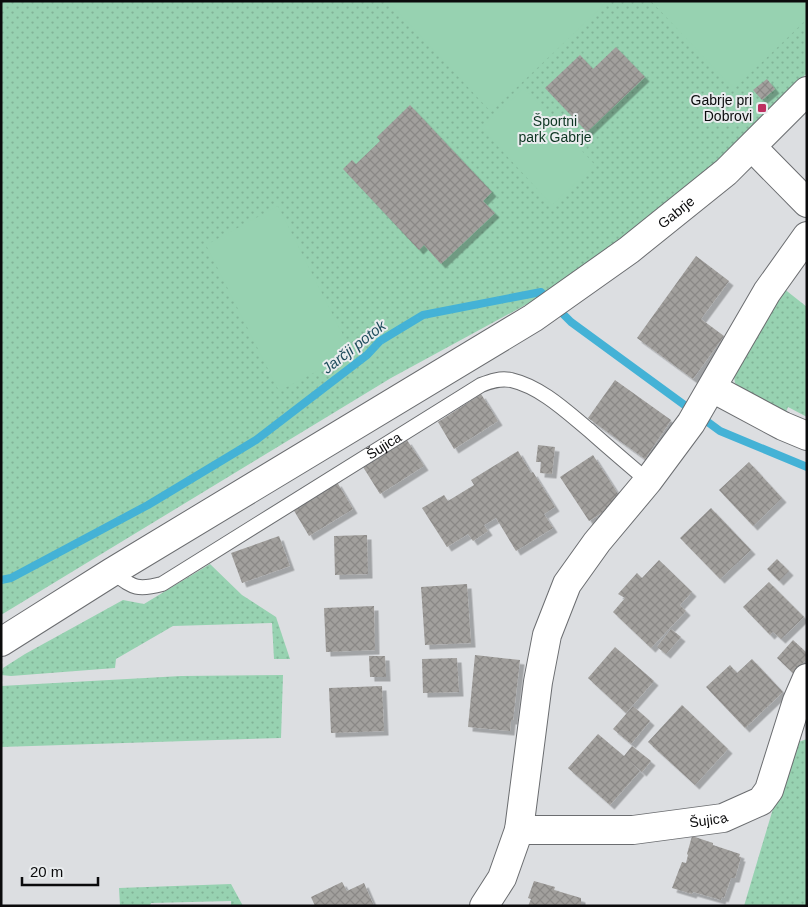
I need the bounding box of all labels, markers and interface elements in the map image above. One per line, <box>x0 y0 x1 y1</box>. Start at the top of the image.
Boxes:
place label: Gabrje pri Dobrovi <box>691 92 752 124</box>
marker: Gabrje pri Dobrovi <box>756 102 768 114</box>
park label: Športni park Gabrje <box>518 113 592 145</box>
street label: Gabrje <box>655 193 698 232</box>
water label: Jarčji potok <box>318 316 390 377</box>
street label: Šujica <box>363 429 404 463</box>
street label: Šujica <box>688 809 730 830</box>
scale bar <box>22 854 99 886</box>
text: 20 m <box>30 863 63 880</box>

